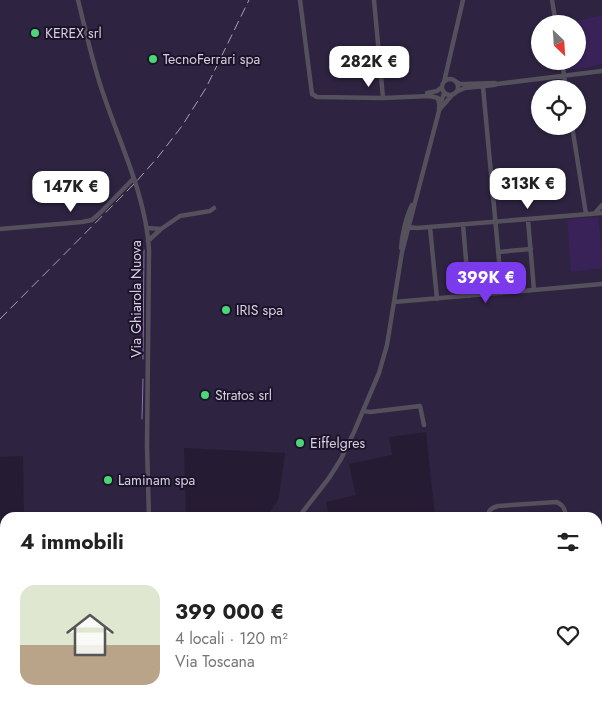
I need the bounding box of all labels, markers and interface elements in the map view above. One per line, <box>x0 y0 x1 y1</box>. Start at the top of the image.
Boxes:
north arrow <box>531 15 586 70</box>
map controls <box>531 15 586 135</box>
place label: KEREX srl <box>45 23 102 43</box>
marker: KEREX srl <box>29 27 41 39</box>
pin: 282K € <box>328 46 410 88</box>
place label: TecnoFerrari spa <box>163 49 260 69</box>
text: 282K € <box>340 50 398 73</box>
marker: TecnoFerrari spa <box>147 53 159 65</box>
button: locate <box>531 80 586 135</box>
pin: 313K € <box>487 168 569 210</box>
pin: 147K € <box>30 170 112 213</box>
text: 313K € <box>501 172 555 195</box>
text: 147K € <box>43 175 99 198</box>
street label: Via Ghiarola Nuova <box>126 240 146 358</box>
pin: 399K € <box>445 262 527 304</box>
text: 399K € <box>457 266 515 289</box>
place label: IRIS spa <box>236 300 283 320</box>
marker: IRIS spa <box>220 304 232 316</box>
place label: Stratos srl <box>215 385 272 405</box>
marker: Stratos srl <box>199 389 211 401</box>
place label: Eiffelgres <box>310 433 366 453</box>
marker: Eiffelgres <box>294 437 306 449</box>
place label: Laminam spa <box>118 470 195 490</box>
marker: Laminam spa <box>102 474 114 486</box>
text: 4 immobili <box>20 527 124 557</box>
icon: filters <box>554 528 582 556</box>
text: 399 000 € <box>175 597 284 627</box>
icon: home <box>60 605 120 665</box>
icon: heart <box>554 621 582 649</box>
text: 4 locali · 120 m² <box>175 627 288 650</box>
text: Via Toscana <box>175 650 255 673</box>

